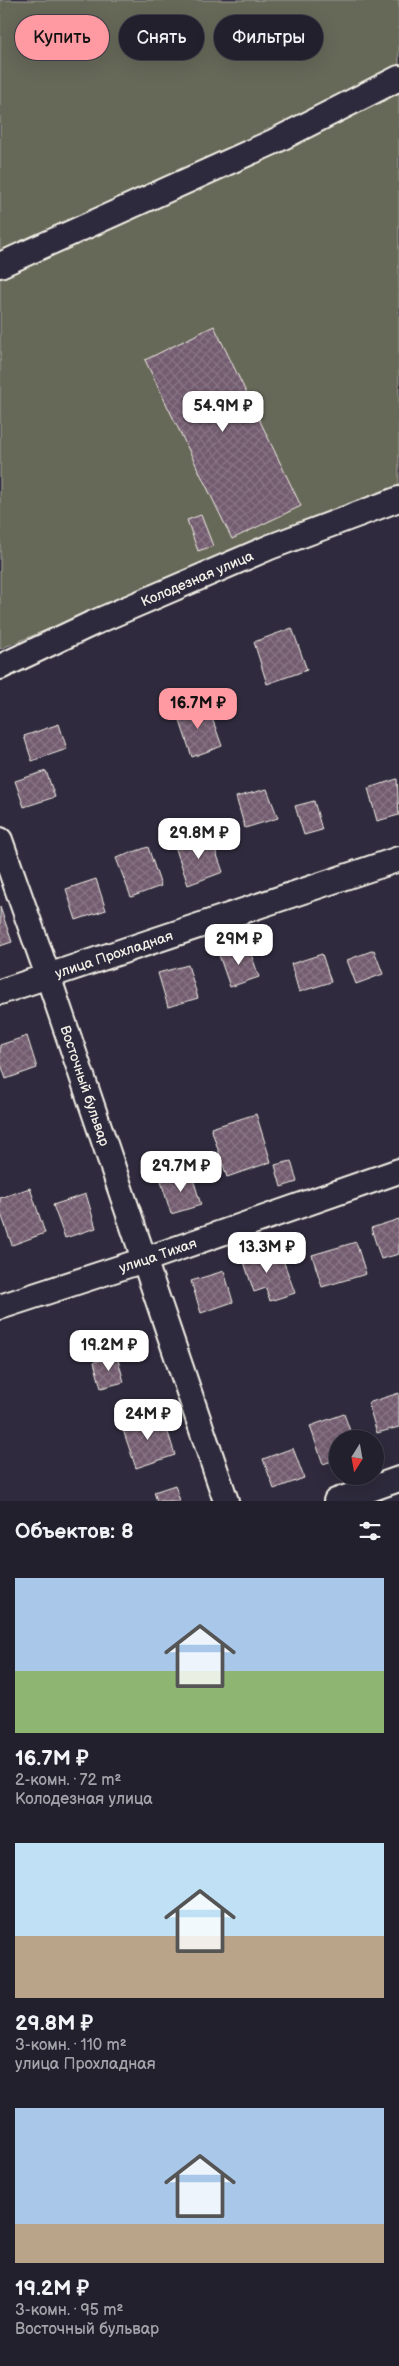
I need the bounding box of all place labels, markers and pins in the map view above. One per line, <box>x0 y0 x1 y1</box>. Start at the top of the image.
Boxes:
pin: 54.9M ₽ <box>177 390 269 433</box>
pin: 16.7M ₽ <box>152 688 244 730</box>
pin: 29.8M ₽ <box>153 818 245 860</box>
pin: 29M ₽ <box>204 924 274 966</box>
pin: 29.7M ₽ <box>135 1150 227 1193</box>
pin: 13.3M ₽ <box>221 1232 313 1274</box>
pin: 19.2M ₽ <box>63 1330 155 1372</box>
pin: 24M ₽ <box>113 1398 183 1441</box>

